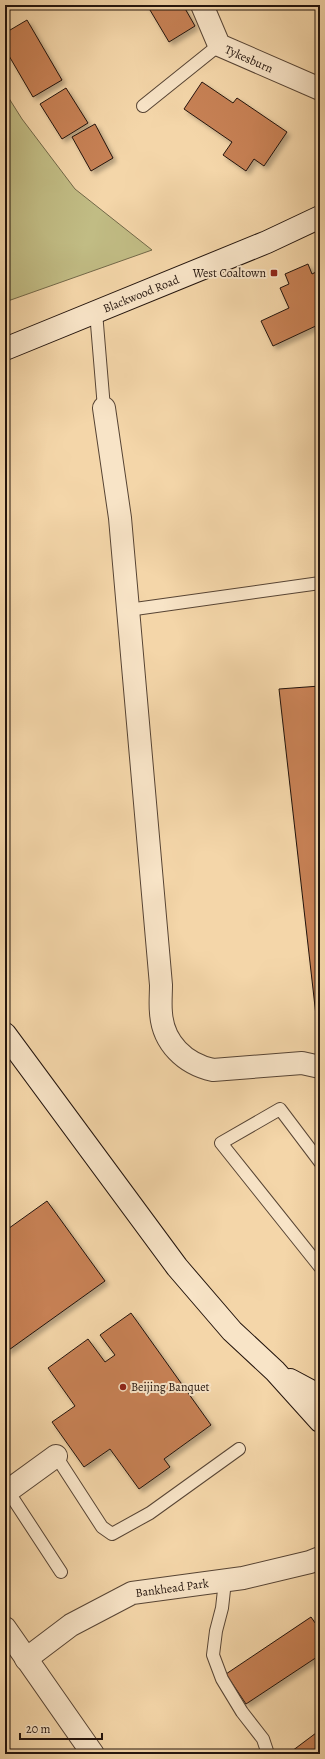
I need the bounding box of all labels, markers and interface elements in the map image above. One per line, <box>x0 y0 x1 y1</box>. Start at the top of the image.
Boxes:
street label: Tykesburn <box>222 41 276 77</box>
place label: West Coaltown <box>192 265 266 281</box>
marker: West Coaltown <box>269 268 279 278</box>
street label: Blackwood Road <box>101 271 182 317</box>
place label: Beijing Banquet <box>131 1379 210 1395</box>
marker: Beijing Banquet <box>118 1382 128 1392</box>
street label: Bankhead Park <box>134 1575 210 1601</box>
scale bar <box>20 1715 102 1741</box>
text: 20 m <box>26 1721 50 1737</box>

